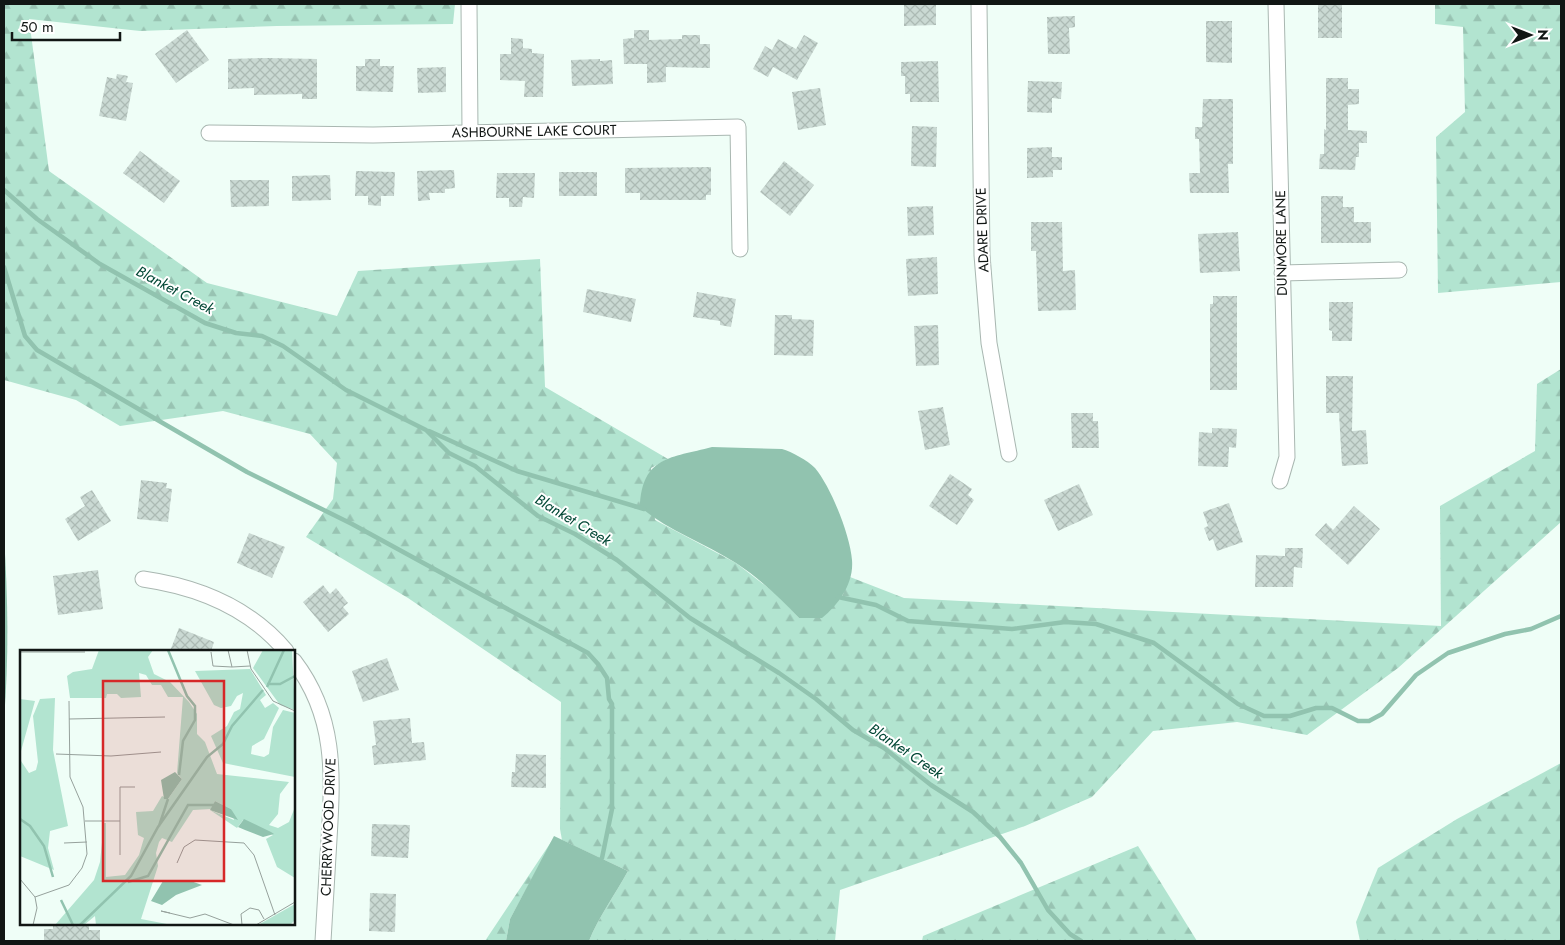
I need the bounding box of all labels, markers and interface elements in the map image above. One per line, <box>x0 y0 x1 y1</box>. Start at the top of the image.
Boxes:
scale bar <box>12 10 120 42</box>
north arrow <box>1505 10 1555 60</box>
text: 50 m <box>20 16 54 38</box>
text: N <box>1533 29 1553 41</box>
street label: ASHBOURNE LAKE COURT <box>451 120 617 142</box>
street label: ADARE DRIVE <box>971 187 993 273</box>
street label: DUNMORE LANE <box>1270 190 1292 296</box>
water label: Blanket Creek <box>132 260 218 320</box>
water label: Blanket Creek <box>531 489 616 552</box>
inset map <box>20 650 295 925</box>
water label: Blanket Creek <box>865 718 948 784</box>
street label: CHERRYWOOD DRIVE <box>316 757 340 897</box>

